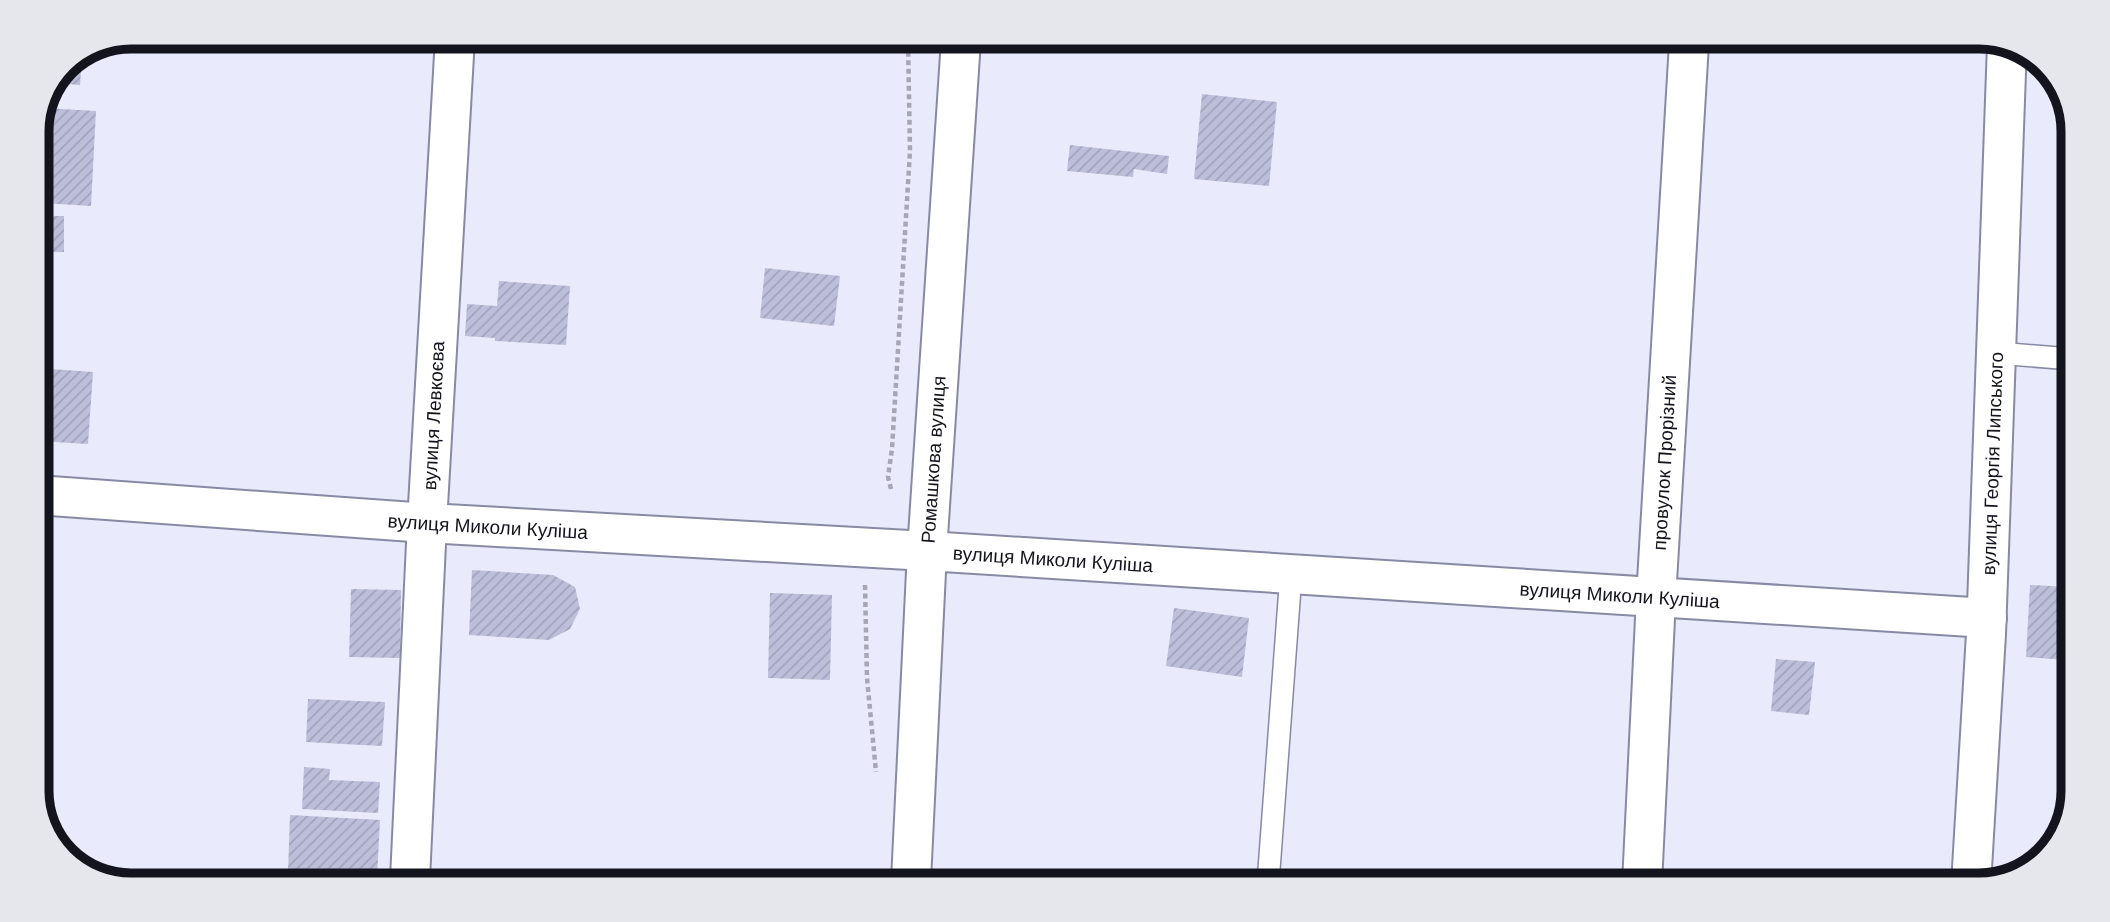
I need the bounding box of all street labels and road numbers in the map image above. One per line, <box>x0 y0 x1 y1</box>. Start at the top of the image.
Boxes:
street label: вулиця Левкоєва <box>418 340 448 491</box>
street label: вулиця Георгія Липського <box>1978 352 2007 576</box>
street label: провулок Прорізний <box>1648 374 1680 551</box>
street label: Ромашкова вулиця <box>917 375 949 544</box>
street label: вулиця Миколи Куліша <box>387 510 589 543</box>
street label: вулиця Миколи Куліша <box>952 542 1154 576</box>
street label: вулиця Миколи Куліша <box>1519 578 1721 612</box>

